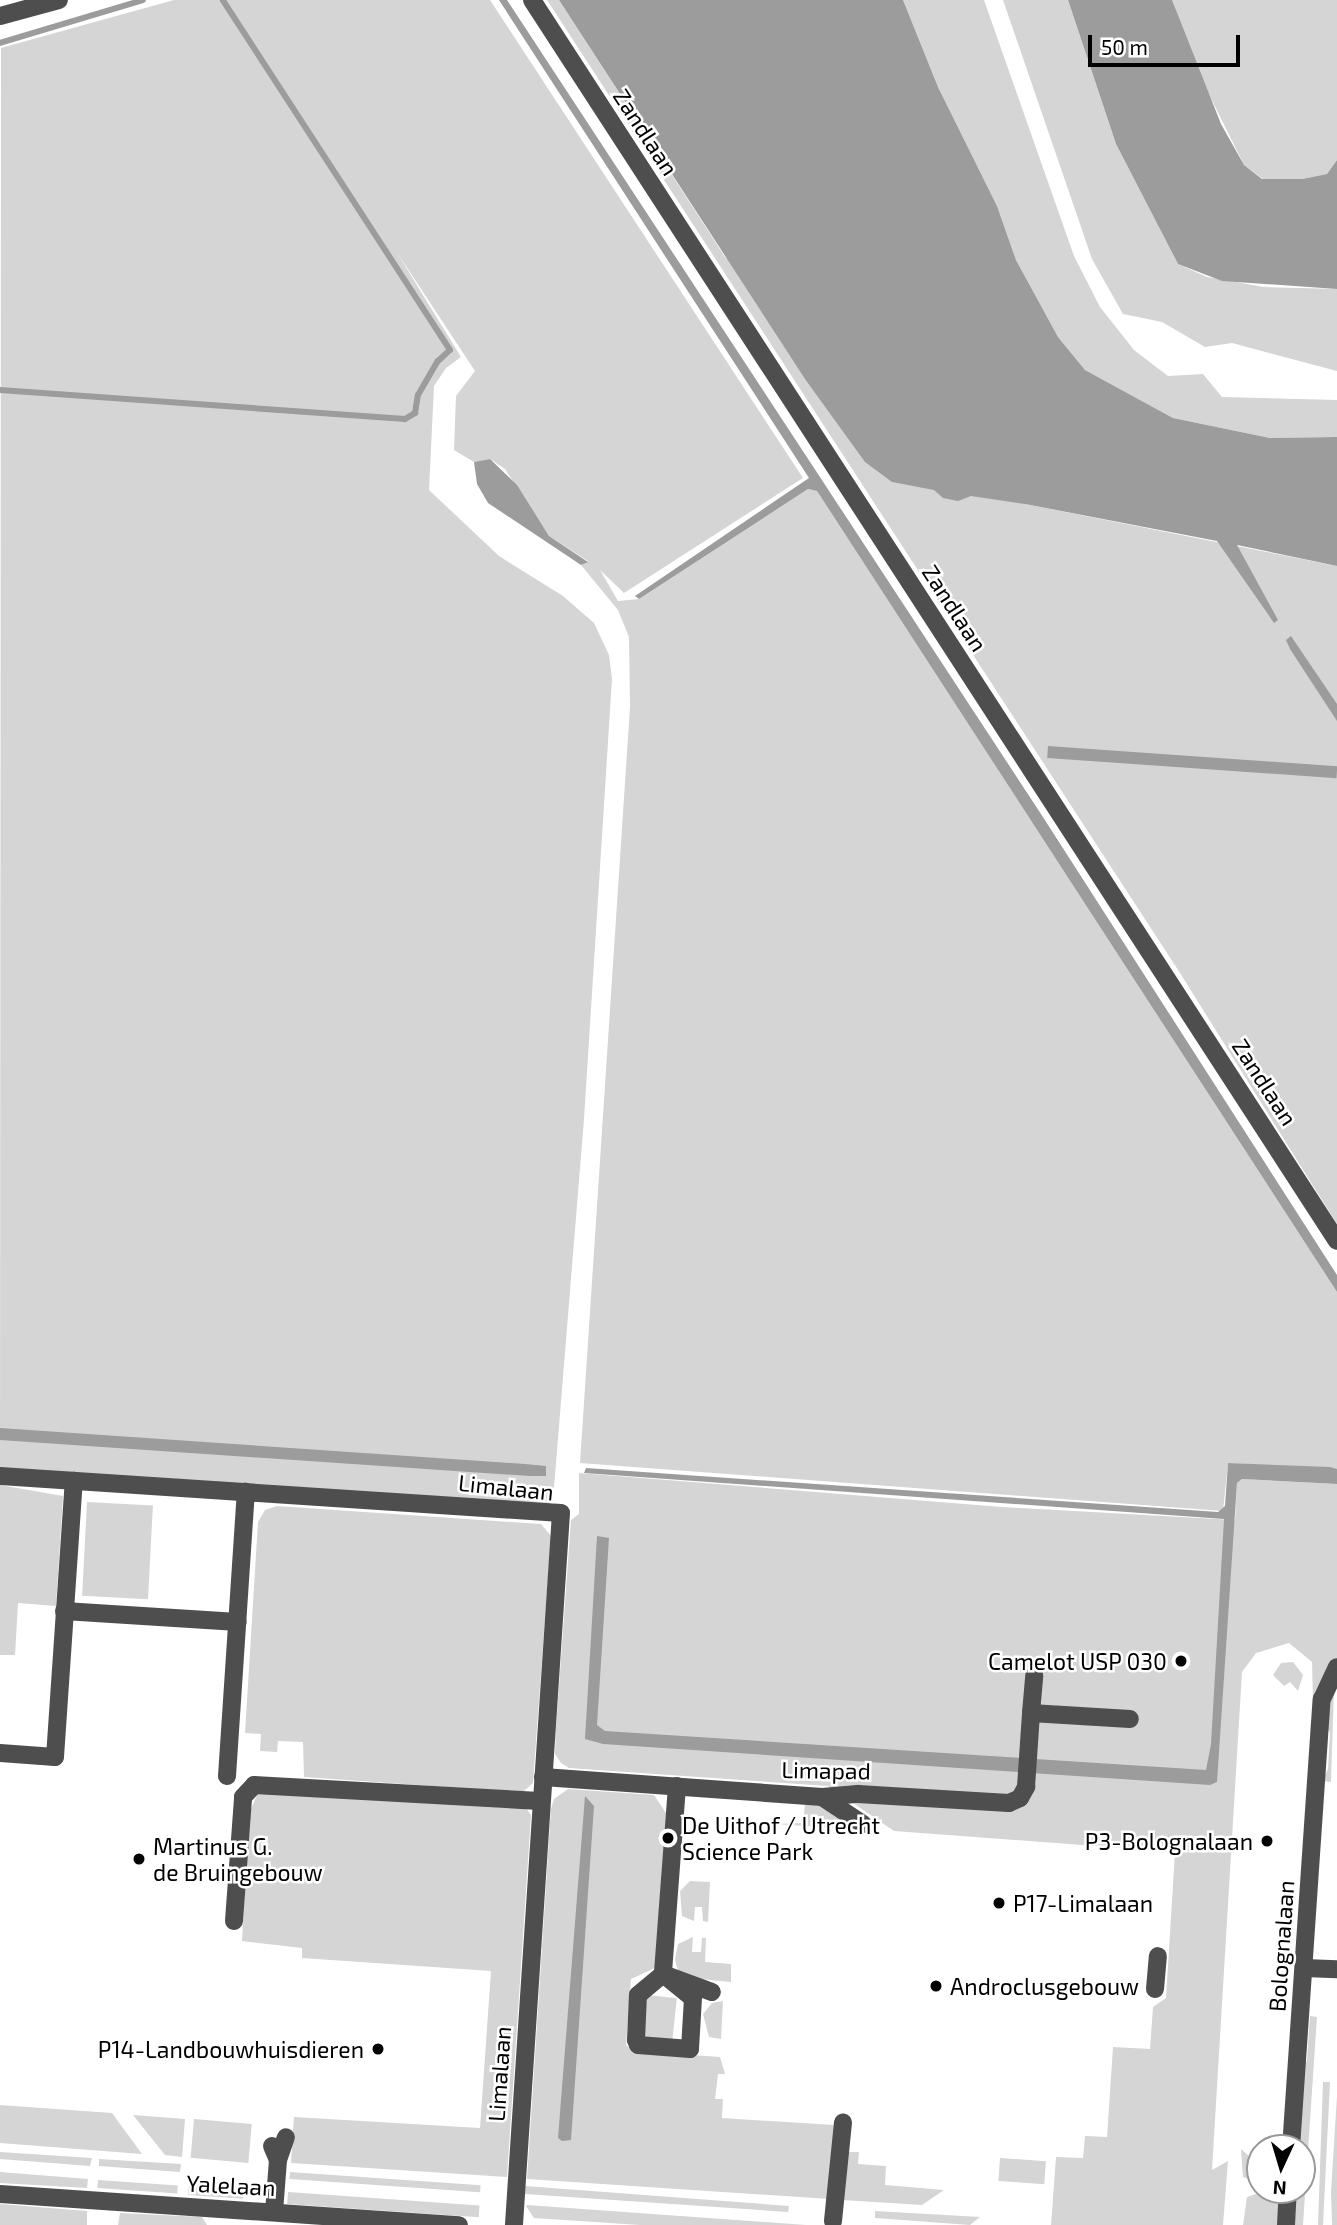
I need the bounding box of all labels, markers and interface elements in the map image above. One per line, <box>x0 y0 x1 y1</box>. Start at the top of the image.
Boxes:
scale bar <box>1092 21 1244 65</box>
text: 50 m <box>1101 34 1148 59</box>
street label: Zandlaan <box>608 84 684 180</box>
street label: Zandlaan <box>917 560 993 656</box>
street label: Zandlaan <box>1227 1034 1303 1130</box>
street label: Limalaan <box>457 1468 555 1506</box>
place label: Camelot USP 030 <box>988 1647 1167 1675</box>
marker: Camelot USP 030 <box>1173 1653 1189 1669</box>
street label: Limapad <box>781 1755 871 1785</box>
place label: De Uithof / Utrecht Science Park <box>682 1811 881 1865</box>
place label: P3-Bolognalaan <box>1085 1827 1253 1855</box>
marker: De Uithof / Utrecht Science Park <box>660 1830 676 1846</box>
place label: Martinus G. de Bruingebouw <box>153 1832 323 1886</box>
marker: P3-Bolognalaan <box>1259 1833 1275 1849</box>
marker: Martinus G. de Bruingebouw <box>131 1851 147 1867</box>
street label: Bolognalaan <box>1263 1879 1299 2013</box>
place label: P17-Limalaan <box>1013 1889 1153 1917</box>
marker: P17-Limalaan <box>991 1895 1007 1911</box>
place label: Androclusgebouw <box>950 1972 1139 2000</box>
marker: Androclusgebouw <box>928 1978 944 1994</box>
street label: Limalaan <box>482 2025 516 2123</box>
place label: P14-Landbouwhuisdieren <box>98 2035 364 2063</box>
marker: P14-Landbouwhuisdieren <box>370 2041 386 2057</box>
north arrow <box>1246 2134 1316 2204</box>
street label: Yalelaan <box>186 2169 276 2201</box>
text: N <box>1272 2177 1287 2200</box>

